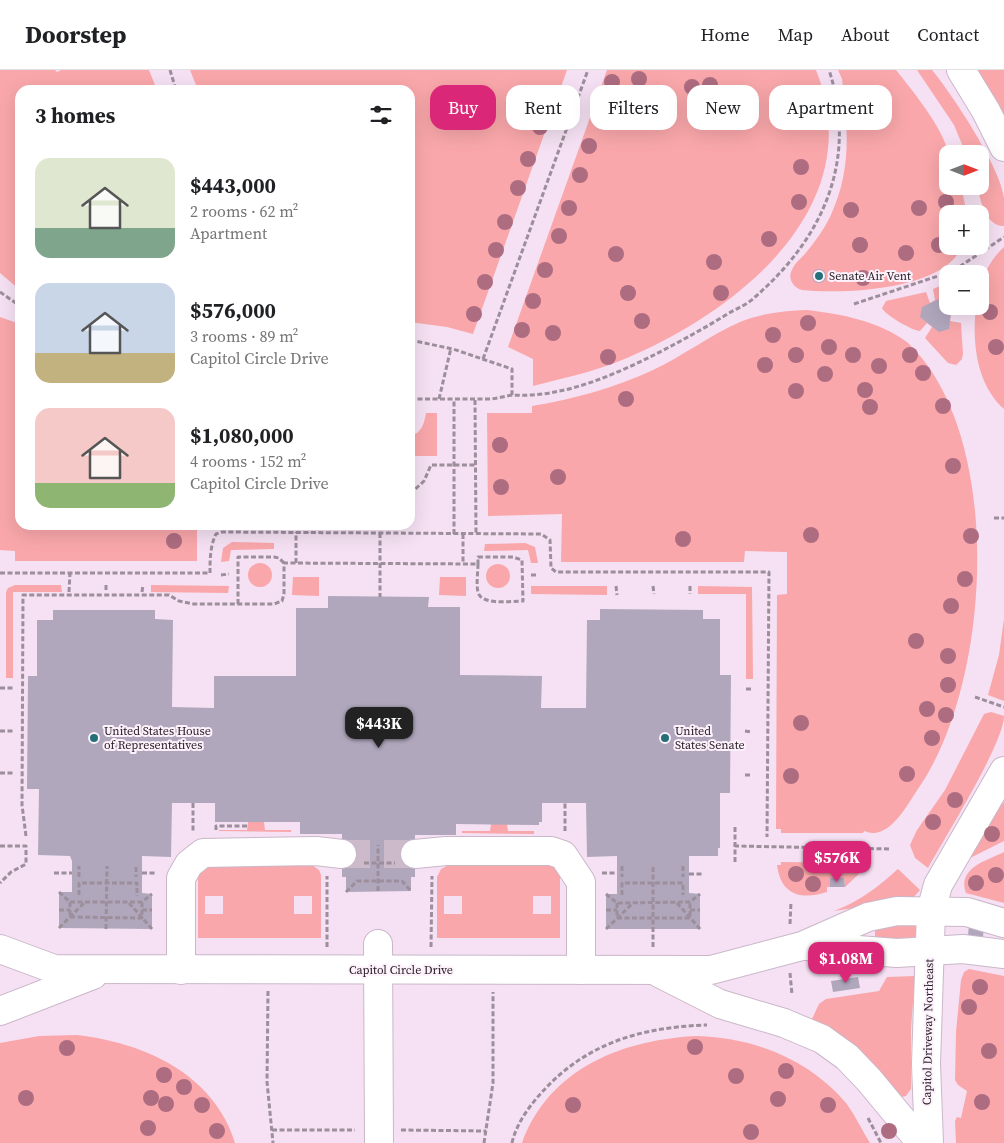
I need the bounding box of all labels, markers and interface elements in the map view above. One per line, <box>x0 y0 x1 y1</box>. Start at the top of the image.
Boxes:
text: Doorstep <box>25 18 127 51</box>
text: Home <box>701 22 750 47</box>
text: Map <box>778 22 813 47</box>
text: About <box>841 22 889 47</box>
text: Contact <box>917 22 979 47</box>
chip: Buy <box>430 85 496 130</box>
chip: Rent <box>506 85 580 130</box>
chip: Filters <box>590 85 677 130</box>
chip: New <box>687 85 759 130</box>
chip: Apartment <box>769 85 892 130</box>
text: 3 homes <box>35 101 115 130</box>
icon: filters <box>367 101 395 129</box>
north arrow <box>939 145 989 195</box>
map controls <box>939 145 989 315</box>
text: $443,000 <box>190 171 276 200</box>
icon: home <box>75 178 135 238</box>
text: 2 rooms · 62 m² <box>190 200 298 222</box>
button: + <box>939 205 989 255</box>
text: Apartment <box>190 222 267 244</box>
button: − <box>939 265 989 315</box>
place label: Senate Air Vent <box>829 268 911 284</box>
marker: Senate Air Vent <box>813 270 825 282</box>
text: $576,000 <box>190 296 276 325</box>
icon: home <box>75 303 135 363</box>
text: 3 rooms · 89 m² <box>190 325 298 347</box>
text: Capitol Circle Drive <box>190 347 329 369</box>
text: $1,080,000 <box>190 421 294 450</box>
icon: home <box>75 428 135 488</box>
text: 4 rooms · 152 m² <box>190 450 306 472</box>
text: Capitol Circle Drive <box>190 472 329 494</box>
pin: $443K <box>344 706 414 749</box>
text: $443K <box>356 712 402 734</box>
place label: United States House of Representatives <box>104 723 211 753</box>
place label: United States Senate <box>675 723 745 753</box>
marker: United States House of Representatives <box>88 732 100 744</box>
marker: United States Senate <box>659 732 671 744</box>
pin: $576K <box>802 840 872 883</box>
text: $576K <box>814 846 860 868</box>
pin: $1.08M <box>805 942 887 984</box>
text: $1.08M <box>819 947 873 969</box>
street label: Capitol Driveway Northeast <box>919 959 937 1105</box>
street label: Capitol Circle Drive <box>349 962 453 978</box>

